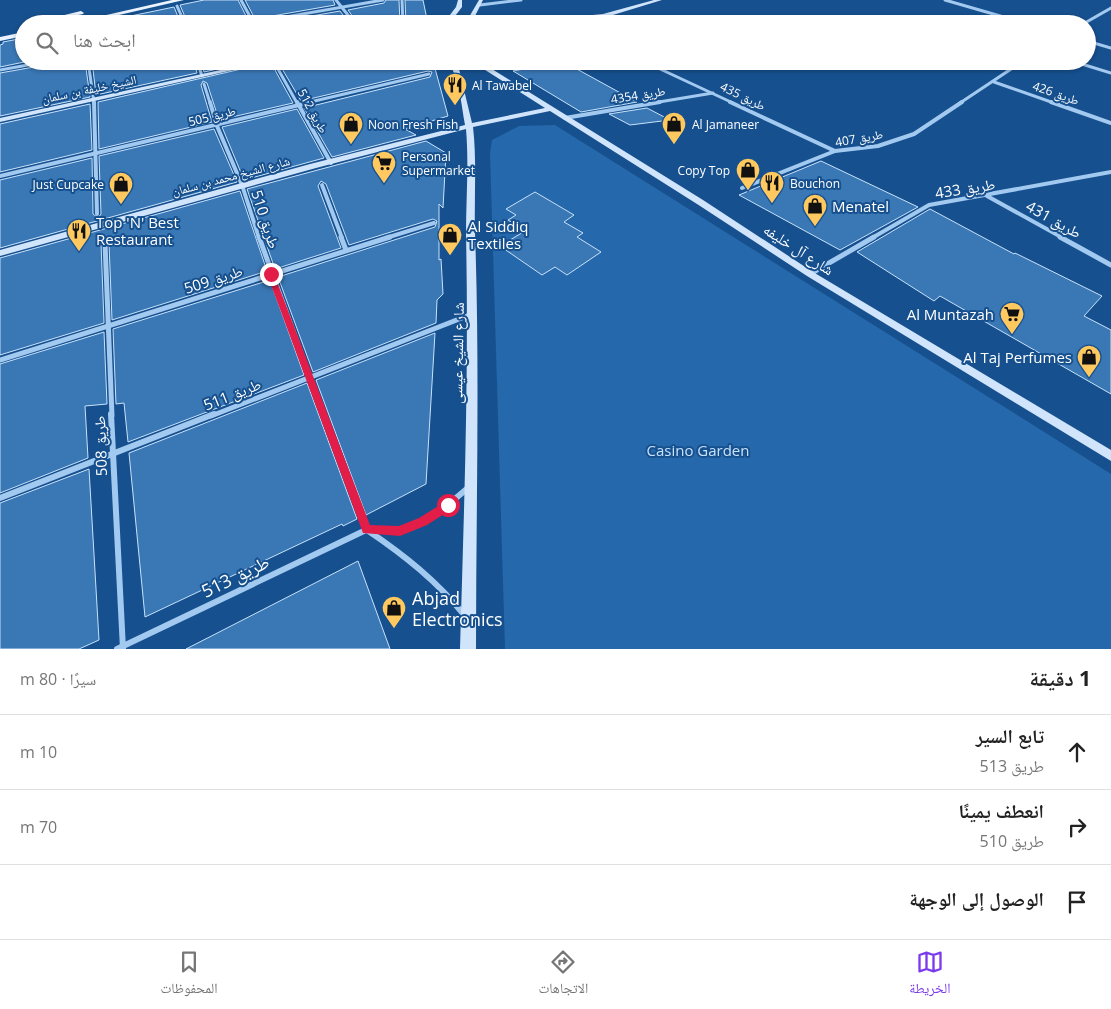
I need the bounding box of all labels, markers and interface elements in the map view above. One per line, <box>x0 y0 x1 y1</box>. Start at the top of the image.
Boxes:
search box <box>15 15 1096 70</box>
text: ابحث هنا <box>73 27 136 53</box>
icon: search <box>33 29 61 57</box>
street label: الشيخ خليفة بن سلمان <box>40 71 138 107</box>
restaurant icon: Al Tawabel <box>442 72 468 106</box>
place label: Al Tawabel <box>472 77 532 94</box>
street label: طريق 426 <box>1030 77 1082 109</box>
street label: طريق 435 <box>718 78 768 114</box>
street label: طريق 4354 <box>609 82 667 108</box>
street label: طريق 512 <box>294 86 332 136</box>
street label: طريق 505 <box>187 102 238 130</box>
shop icon: Noon Fresh Fish <box>338 111 364 145</box>
shop icon: Al Jamaneer <box>661 111 687 145</box>
place label: Noon Fresh Fish <box>368 116 458 133</box>
place label: Al Jamaneer <box>692 116 759 133</box>
street label: طريق 407 <box>834 125 884 151</box>
place label: Personal Supermarket <box>402 148 475 179</box>
supermarket icon: Personal Supermarket <box>371 150 397 184</box>
street label: شارع الشيخ محمد بن سلمان <box>170 152 292 200</box>
shop icon: Copy Top <box>735 157 761 191</box>
place label: Copy Top <box>678 162 730 179</box>
restaurant icon: Bouchon <box>759 170 785 204</box>
shop icon: Just Cupcake <box>108 171 134 205</box>
street label: طريق 433 <box>934 173 997 204</box>
place label: Bouchon <box>790 175 840 192</box>
place label: Just Cupcake <box>32 176 104 193</box>
street label: طريق 510 <box>246 187 285 251</box>
shop icon: Menatel <box>802 193 828 227</box>
place label: Menatel <box>832 196 889 216</box>
street label: طريق 431 <box>1022 196 1085 243</box>
place label: Top 'N' Best Restaurant <box>96 212 179 249</box>
place label: Al Siddiq Textiles <box>468 216 529 253</box>
restaurant icon: Top 'N' Best Restaurant <box>66 218 92 252</box>
street label: شارع آل خليفه <box>759 219 838 280</box>
shop icon: Al Siddiq Textiles <box>437 222 463 256</box>
street label: طريق 509 <box>181 260 245 299</box>
route end <box>260 263 283 286</box>
supermarket icon: Al Muntazah <box>999 301 1025 335</box>
street label: شارع الشيخ عيسى <box>446 302 469 404</box>
place label: Al Muntazah <box>907 304 994 324</box>
shop icon: Al Taj Perfumes <box>1076 344 1102 378</box>
place label: Al Taj Perfumes <box>963 347 1072 367</box>
street label: طريق 511 <box>200 373 264 416</box>
street label: طريق 508 <box>89 415 112 477</box>
park label: Casino Garden <box>646 440 750 460</box>
route start <box>437 494 460 517</box>
street label: طريق 513 <box>197 549 273 603</box>
place label: Abjad Electronics <box>412 586 503 631</box>
shop icon: Abjad Electronics <box>381 595 407 629</box>
text: 1 دقيقة <box>1029 664 1091 692</box>
text: سيرًا · 80 m <box>20 668 96 690</box>
text: تابع السير <box>976 723 1044 749</box>
icon: ahead <box>1063 738 1091 766</box>
text: 10 m <box>20 741 57 763</box>
text: طريق 513 <box>980 755 1044 777</box>
text: انعطف يمينًا <box>958 798 1044 824</box>
icon: right <box>1063 813 1091 841</box>
text: 70 m <box>20 816 57 838</box>
text: طريق 510 <box>980 830 1044 852</box>
text: الوصول إلى الوجهة <box>909 886 1044 912</box>
icon: arrive <box>1063 888 1091 916</box>
tab: المحفوظات <box>161 948 217 1002</box>
tab: الاتجاهات <box>539 948 588 1002</box>
tab: الخريطة <box>909 948 950 1002</box>

